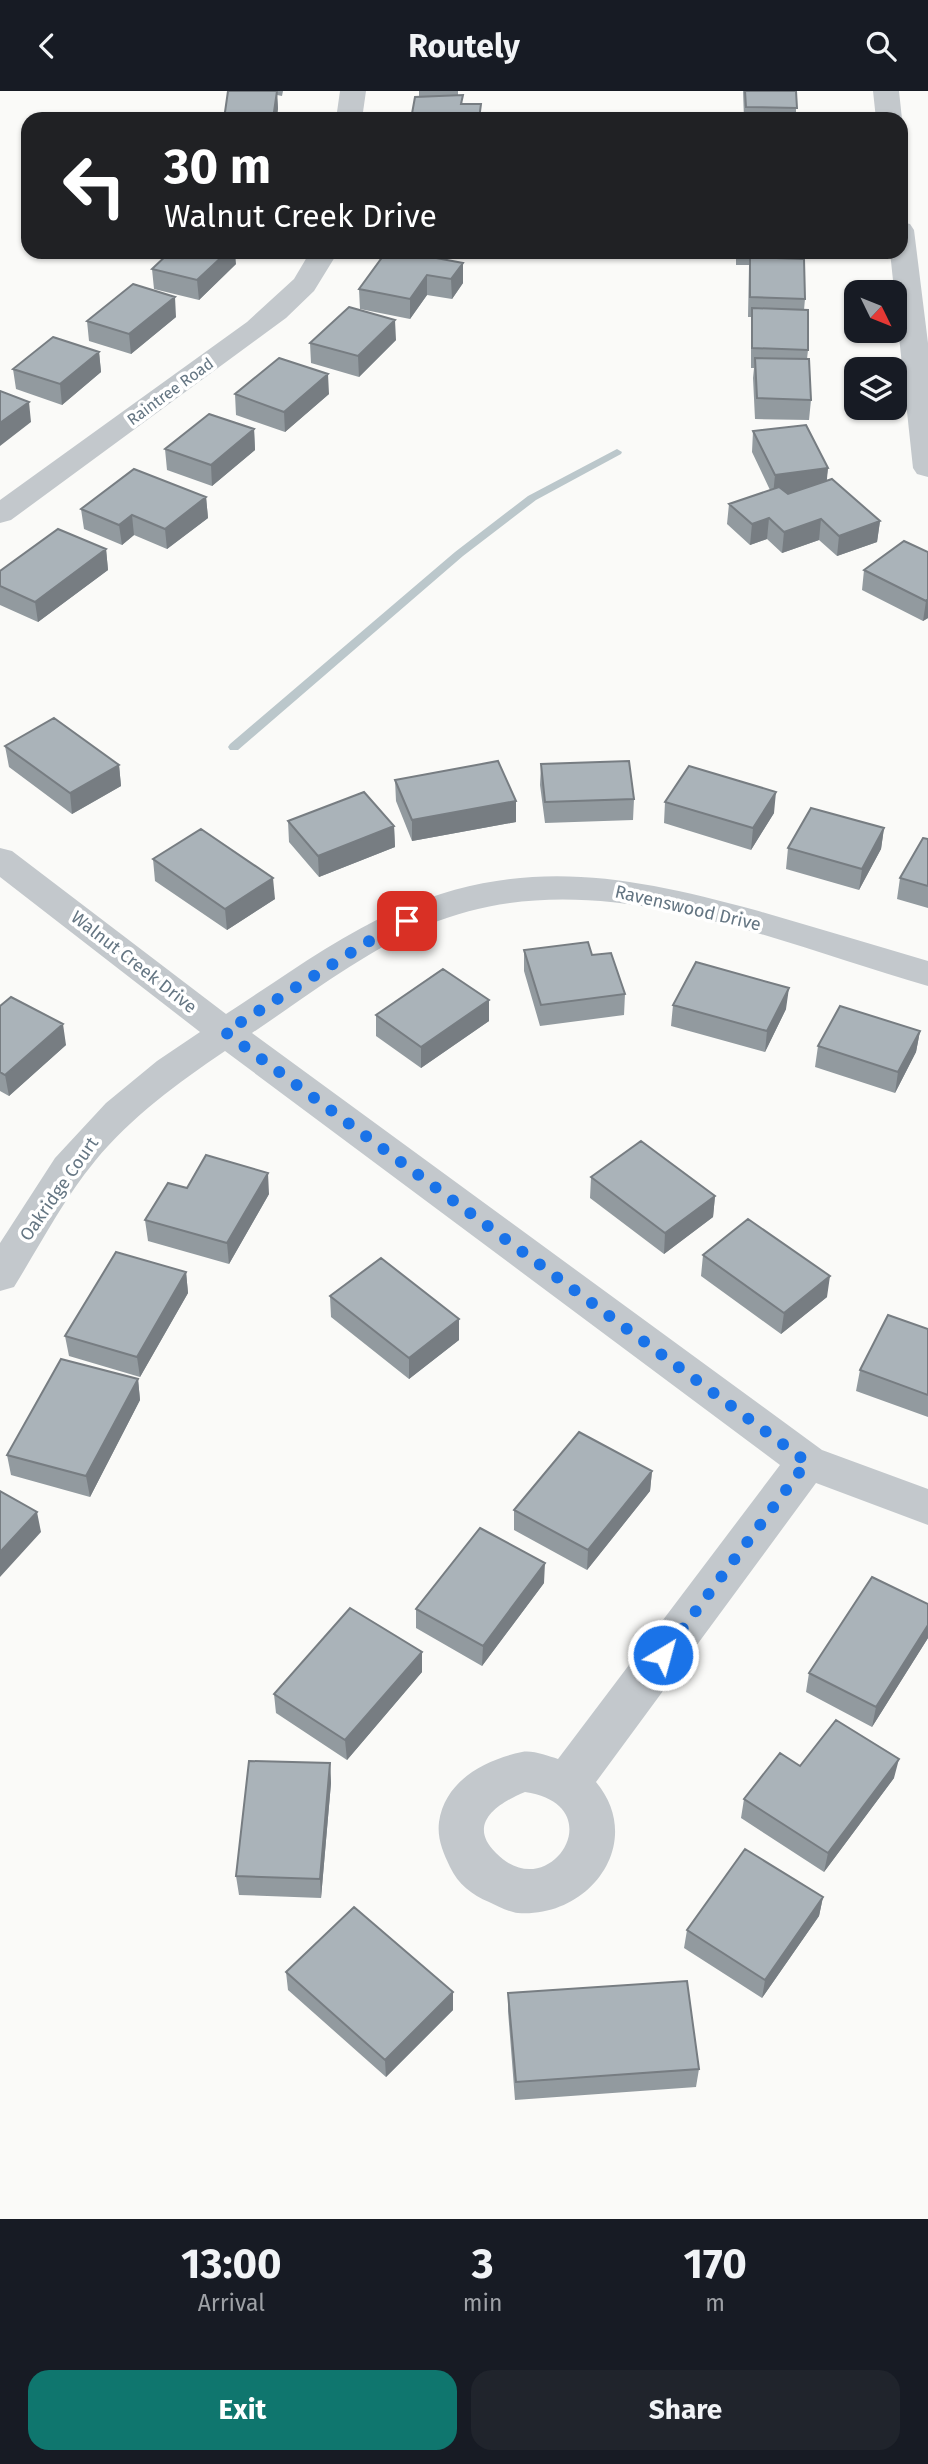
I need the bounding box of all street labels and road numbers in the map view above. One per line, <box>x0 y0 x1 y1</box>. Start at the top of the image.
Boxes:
street label: Raintree Road <box>123 354 217 429</box>
street label: Ravenswood Drive <box>613 880 763 936</box>
street label: Walnut Creek Drive <box>67 906 201 1018</box>
street label: Oakridge Court <box>15 1132 103 1245</box>

